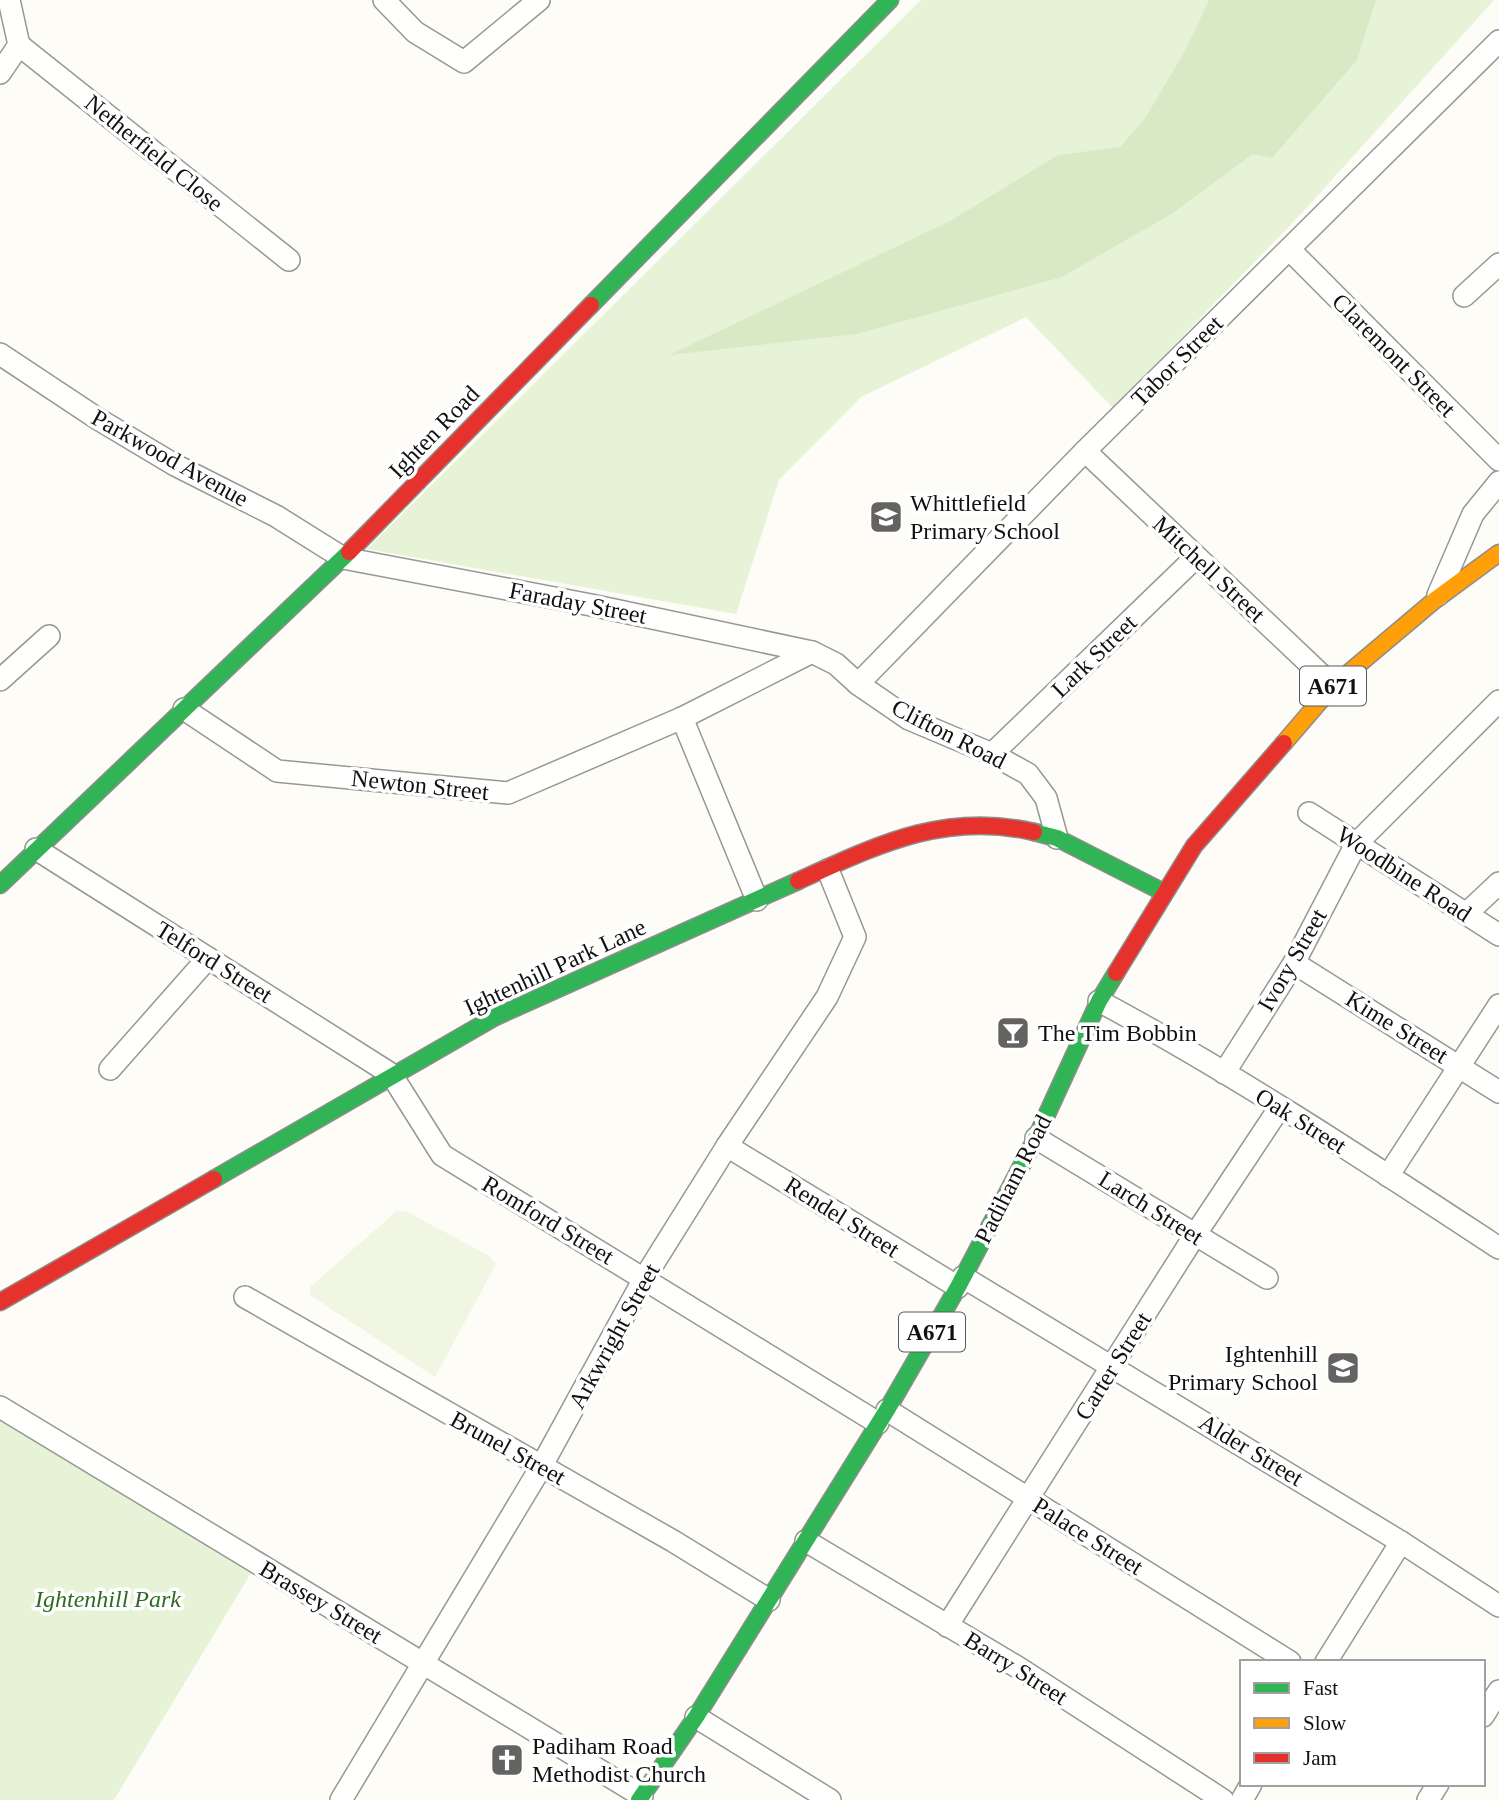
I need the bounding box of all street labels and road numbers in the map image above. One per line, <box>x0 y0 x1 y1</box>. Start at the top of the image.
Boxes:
street label: Netherfield Close <box>80 89 228 217</box>
street label: Claremont Street <box>1327 288 1461 422</box>
street label: Tabor Street <box>1126 310 1228 412</box>
street label: Ighten Road <box>384 381 484 483</box>
street label: Parkwood Avenue <box>87 404 253 512</box>
street label: Mitchell Street <box>1148 511 1271 628</box>
street label: Faraday Street <box>507 577 649 629</box>
street label: Lark Street <box>1046 609 1142 703</box>
road number: A671 <box>1300 666 1366 706</box>
street label: Clifton Road <box>888 694 1010 774</box>
street label: Newton Street <box>350 765 490 805</box>
street label: Woodbine Road <box>1332 821 1476 927</box>
street label: Ivory Street <box>1252 904 1332 1016</box>
street label: Ightenhill Park Lane <box>460 914 650 1020</box>
street label: Telford Street <box>151 916 277 1008</box>
street label: Kime Street <box>1341 985 1453 1069</box>
street label: Oak Street <box>1251 1083 1351 1159</box>
street label: Padiham Road <box>969 1110 1057 1248</box>
street label: Larch Street <box>1094 1166 1208 1250</box>
street label: Romford Street <box>478 1171 619 1270</box>
street label: Rendel Street <box>780 1172 904 1263</box>
street label: Arkwright Street <box>563 1259 665 1413</box>
street label: Carter Street <box>1070 1307 1157 1425</box>
road number: A671 <box>899 1312 965 1352</box>
street label: Brunel Street <box>446 1406 570 1490</box>
street label: Alder Street <box>1194 1409 1308 1491</box>
street label: Palace Street <box>1028 1492 1148 1580</box>
street label: Brassey Street <box>255 1555 387 1649</box>
street label: Barry Street <box>960 1626 1073 1710</box>

